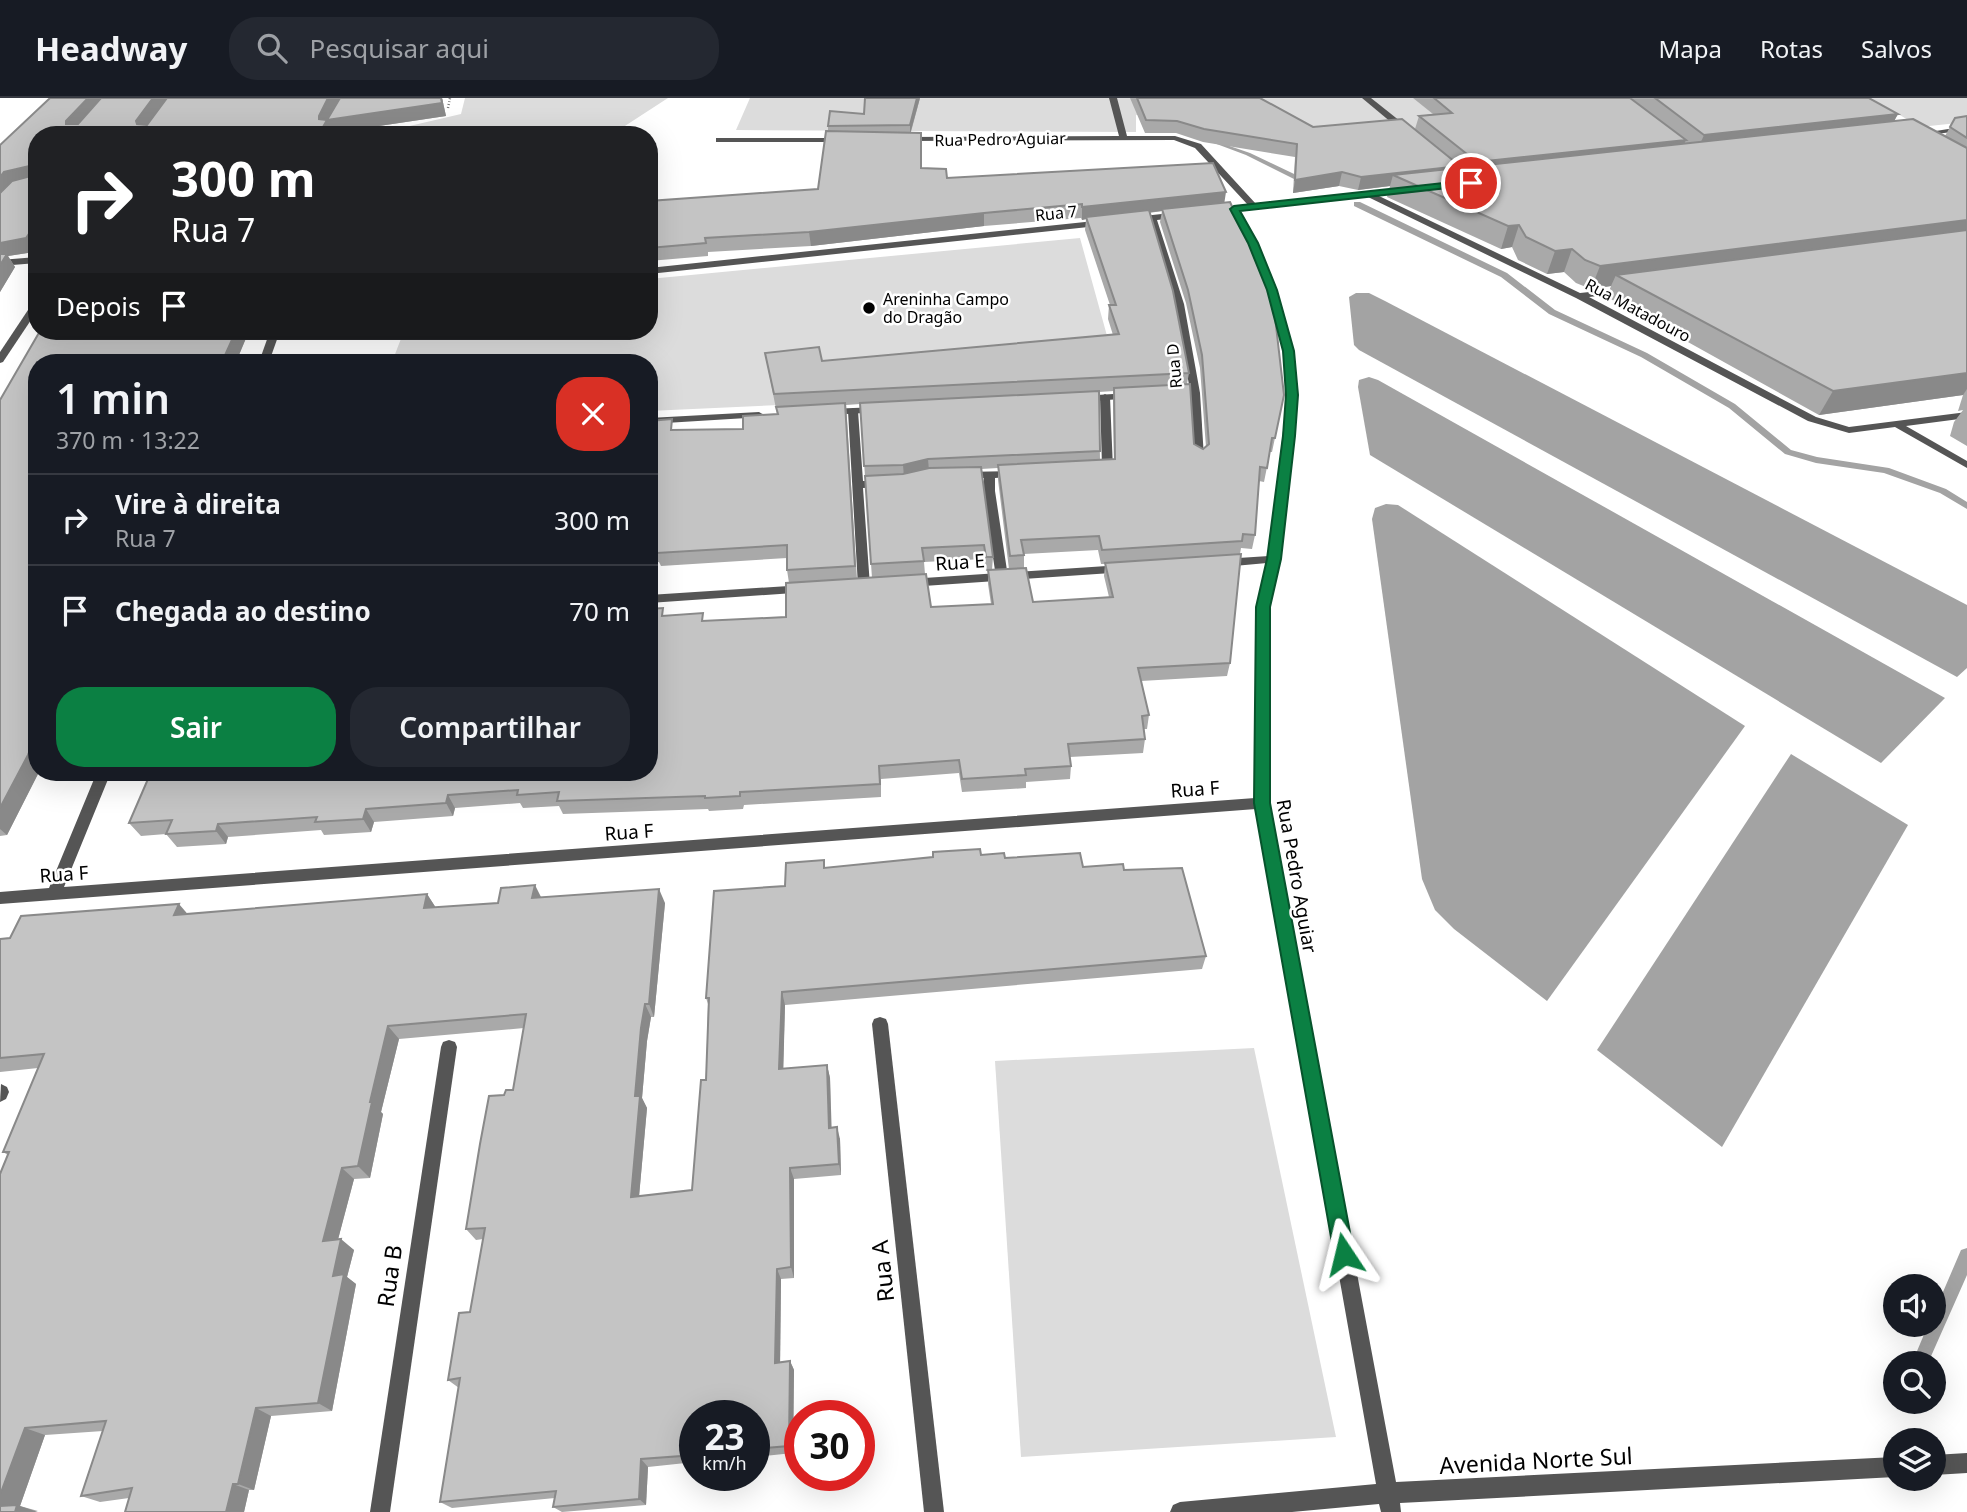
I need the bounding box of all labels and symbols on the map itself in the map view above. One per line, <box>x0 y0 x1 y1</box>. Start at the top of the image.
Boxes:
street label: Rua Pedro Aguiar <box>934 127 1066 151</box>
pin <box>1441 153 1501 213</box>
street label: Rua 7 <box>1034 200 1078 226</box>
street label: Rua Matadouro <box>1581 273 1695 347</box>
place label: Areninha Campo do Dragão <box>883 288 1009 328</box>
marker: Areninha Campo do Dragão <box>861 300 877 316</box>
street label: Rua D <box>1161 343 1187 389</box>
street label: Rua E <box>934 547 986 577</box>
street label: Rua F <box>1170 774 1220 804</box>
street label: Rua Pedro Aguiar <box>1271 797 1323 955</box>
street label: Rua F <box>604 817 654 847</box>
street label: Rua F <box>39 859 89 889</box>
position arrow <box>1307 1217 1381 1291</box>
street label: Rua A <box>863 1238 901 1304</box>
street label: Rua B <box>369 1243 409 1309</box>
speed limit sign: 30 <box>784 1400 875 1491</box>
street label: Avenida Norte Sul <box>1439 1439 1633 1481</box>

